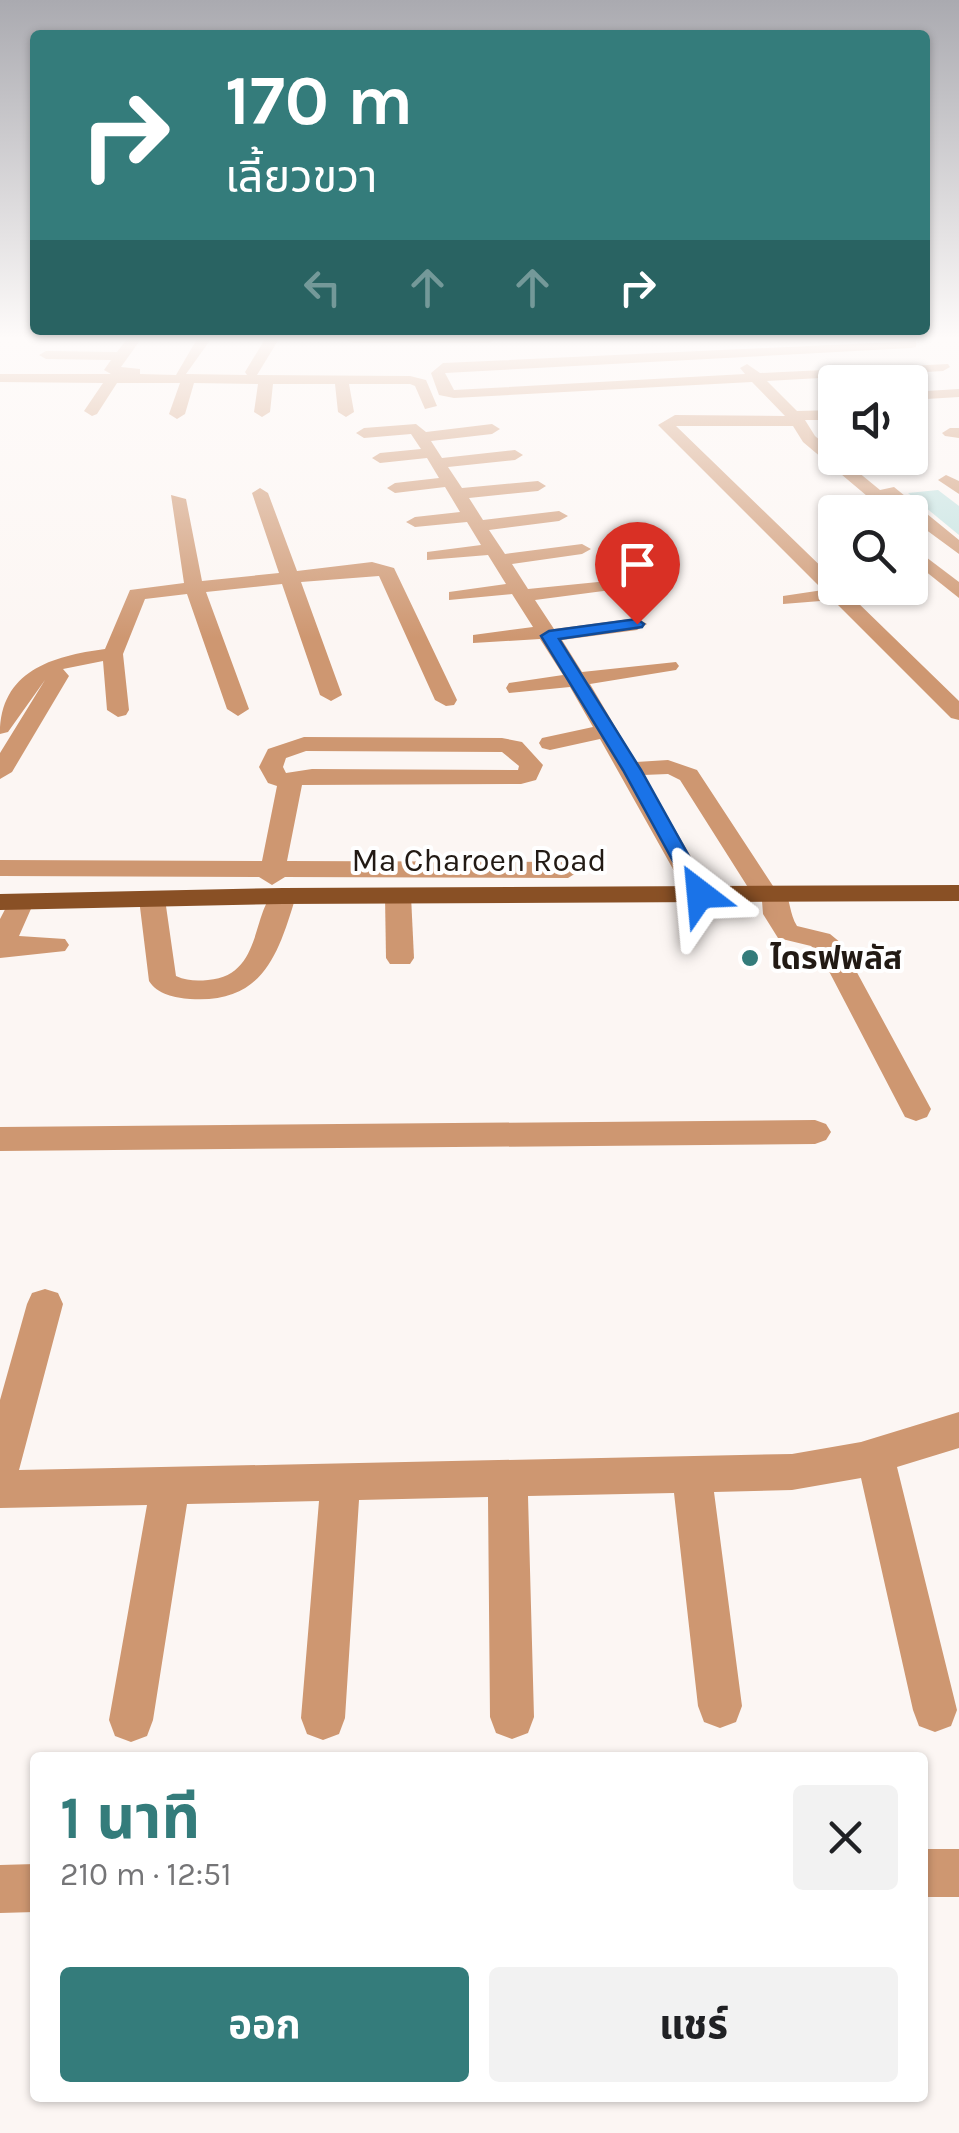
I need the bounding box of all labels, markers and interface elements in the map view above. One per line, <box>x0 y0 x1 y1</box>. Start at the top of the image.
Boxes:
text: 170 m <box>225 60 413 142</box>
icon: right <box>60 70 190 200</box>
text: เลี้ยวขวา <box>225 151 377 203</box>
icon: left <box>295 260 350 315</box>
icon: ahead <box>400 260 455 315</box>
icon: ahead <box>505 260 560 315</box>
icon: right <box>610 260 665 315</box>
map controls <box>818 365 928 605</box>
button: sound <box>818 365 928 475</box>
button: search <box>818 495 928 605</box>
pin <box>595 522 680 625</box>
icon: arrive <box>610 537 665 592</box>
street label: Ma Charoen Road <box>352 842 606 879</box>
position arrow <box>648 842 752 946</box>
place label: ไดรฟพลัส <box>770 940 902 977</box>
marker: ไดรฟพลัส <box>739 947 761 969</box>
text: 1 นาที <box>60 1783 200 1853</box>
button: close <box>793 1785 898 1890</box>
text: 210 m · 12:51 <box>60 1856 232 1893</box>
button: ออก <box>60 1967 469 2082</box>
button: แชร์ <box>489 1967 898 2082</box>

